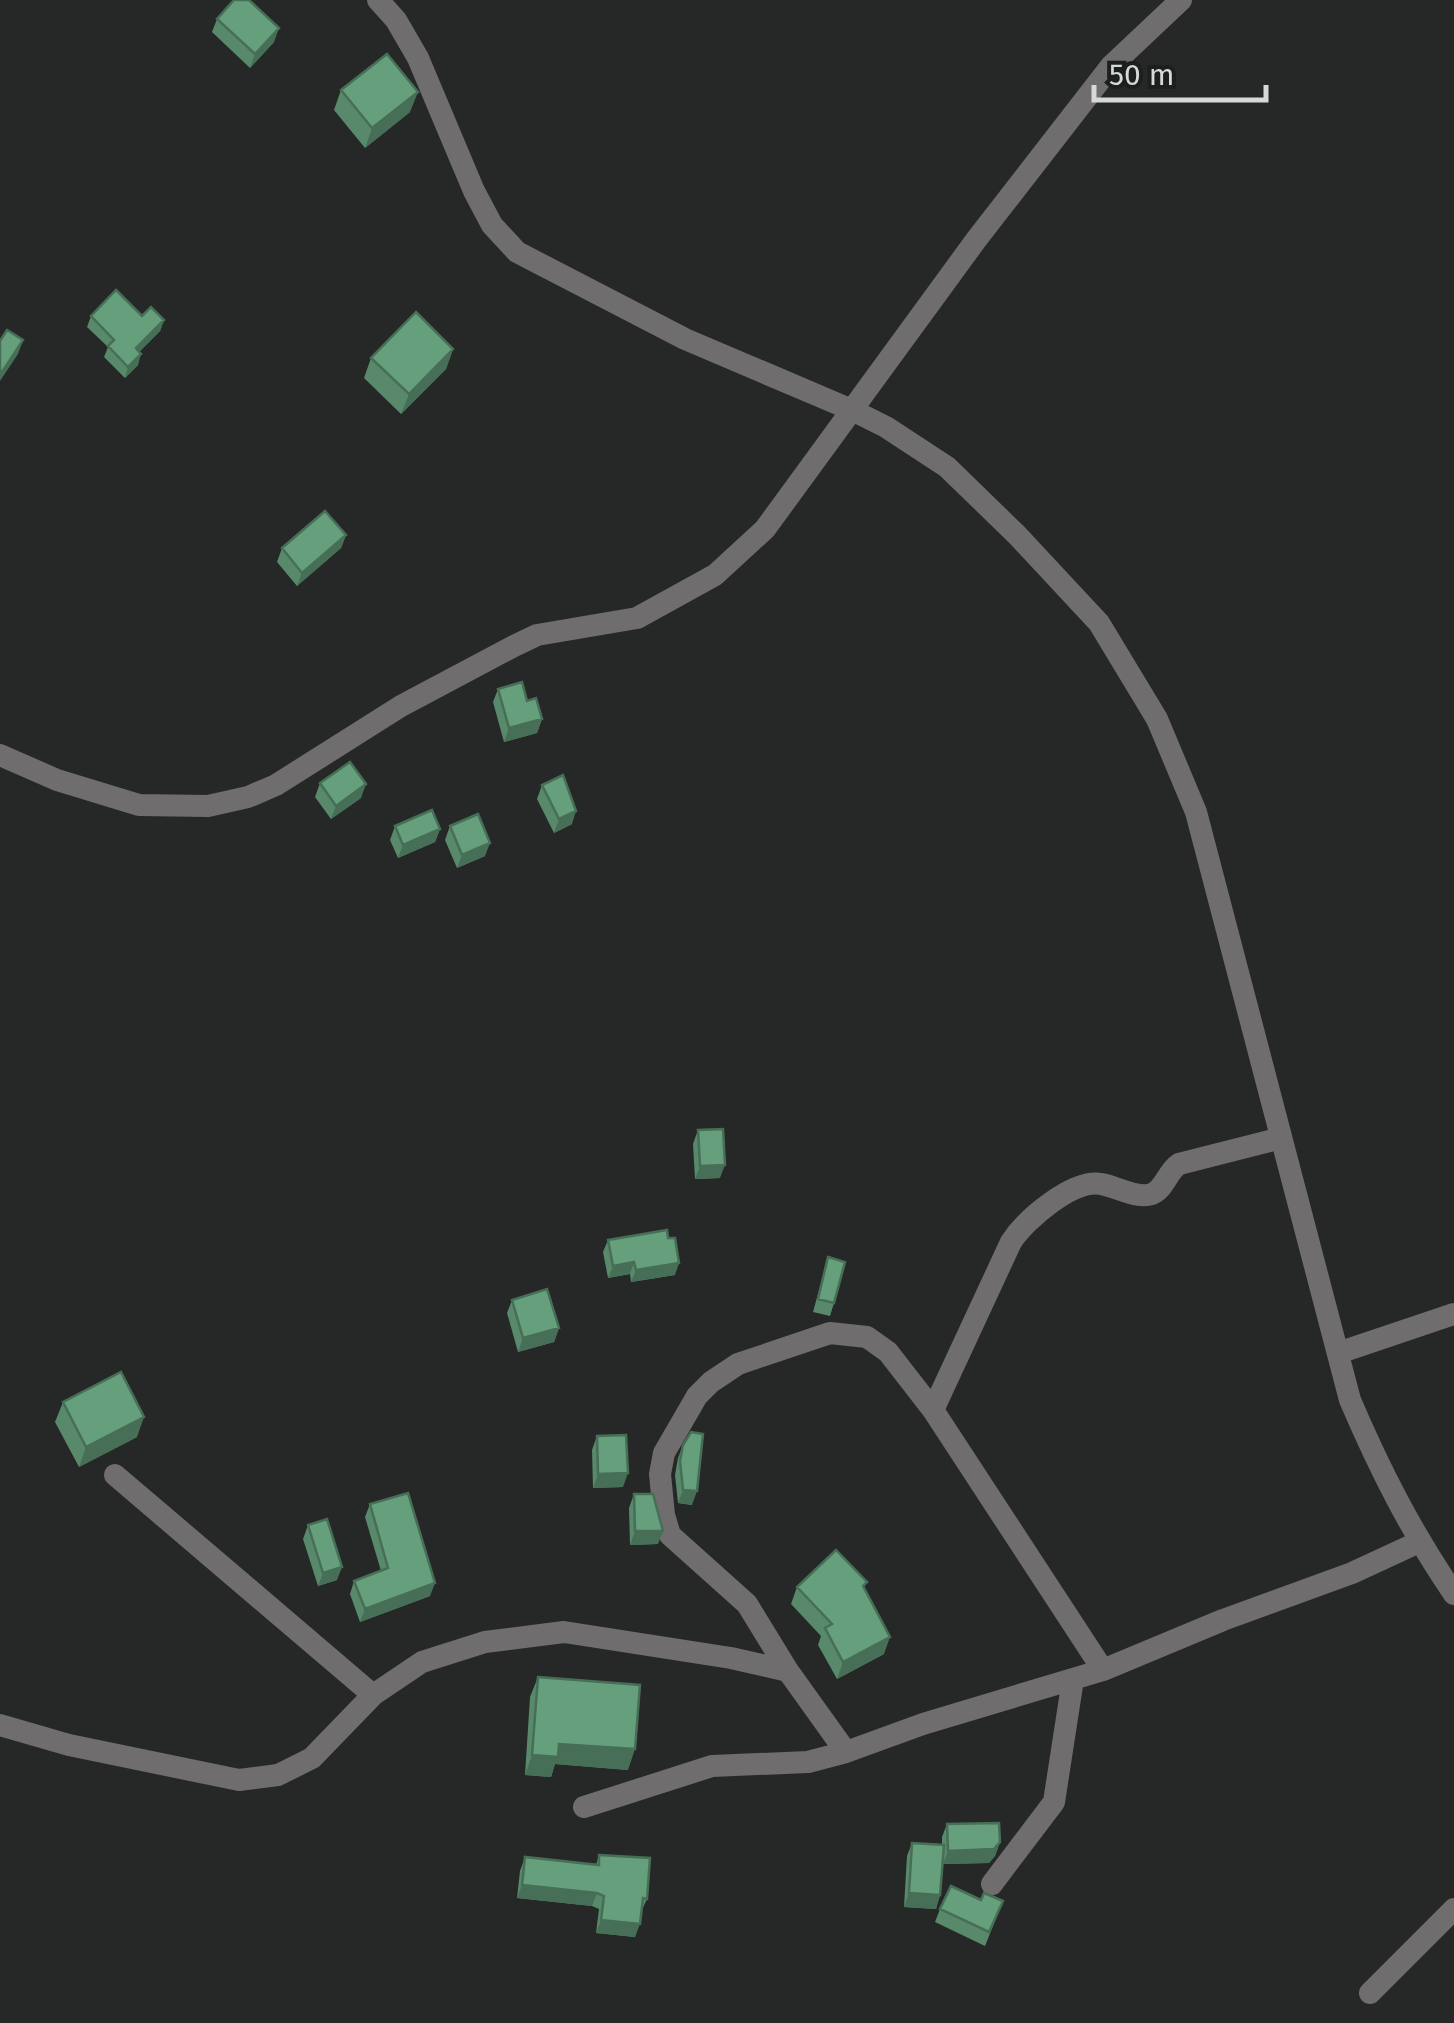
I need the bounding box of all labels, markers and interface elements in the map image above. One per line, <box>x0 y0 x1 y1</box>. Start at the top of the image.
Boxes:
scale bar <box>1094 40 1266 102</box>
text: 50 m <box>1109 57 1174 93</box>

